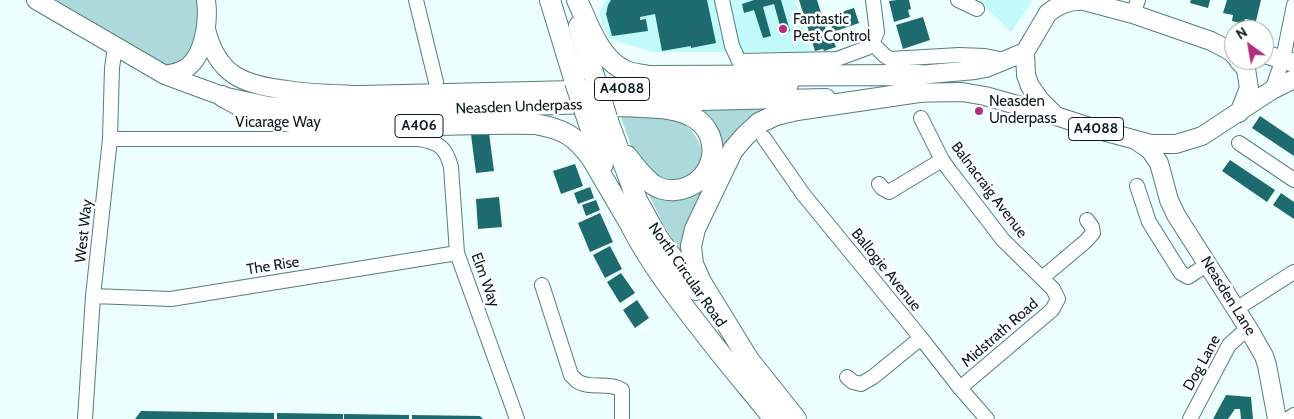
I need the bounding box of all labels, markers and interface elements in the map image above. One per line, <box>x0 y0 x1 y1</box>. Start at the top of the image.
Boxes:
place label: Fantastic Pest Control <box>793 11 871 46</box>
north arrow <box>1224 20 1274 70</box>
marker: Fantastic Pest Control <box>777 23 789 35</box>
text: N <box>1233 23 1251 43</box>
road number: A4088 <box>594 78 650 100</box>
place label: Neasden Underpass <box>989 93 1057 128</box>
street label: Neasden Underpass <box>455 96 583 118</box>
marker: Neasden Underpass <box>973 105 985 117</box>
street label: Vicarage Way <box>235 114 321 132</box>
road number: A406 <box>395 114 443 138</box>
road number: A4088 <box>1068 118 1124 140</box>
street label: Balnacraig Avenue <box>947 138 1031 242</box>
street label: West Way <box>72 198 96 264</box>
street label: North Circular Road <box>644 219 730 331</box>
street label: Ballogie Avenue <box>847 225 925 315</box>
street label: Elm Way <box>467 250 503 310</box>
street label: The Rise <box>245 253 301 279</box>
street label: Neasden Lane <box>1197 253 1259 339</box>
street label: Midstrath Road <box>958 295 1042 371</box>
street label: Dog Lane <box>1179 332 1225 394</box>

